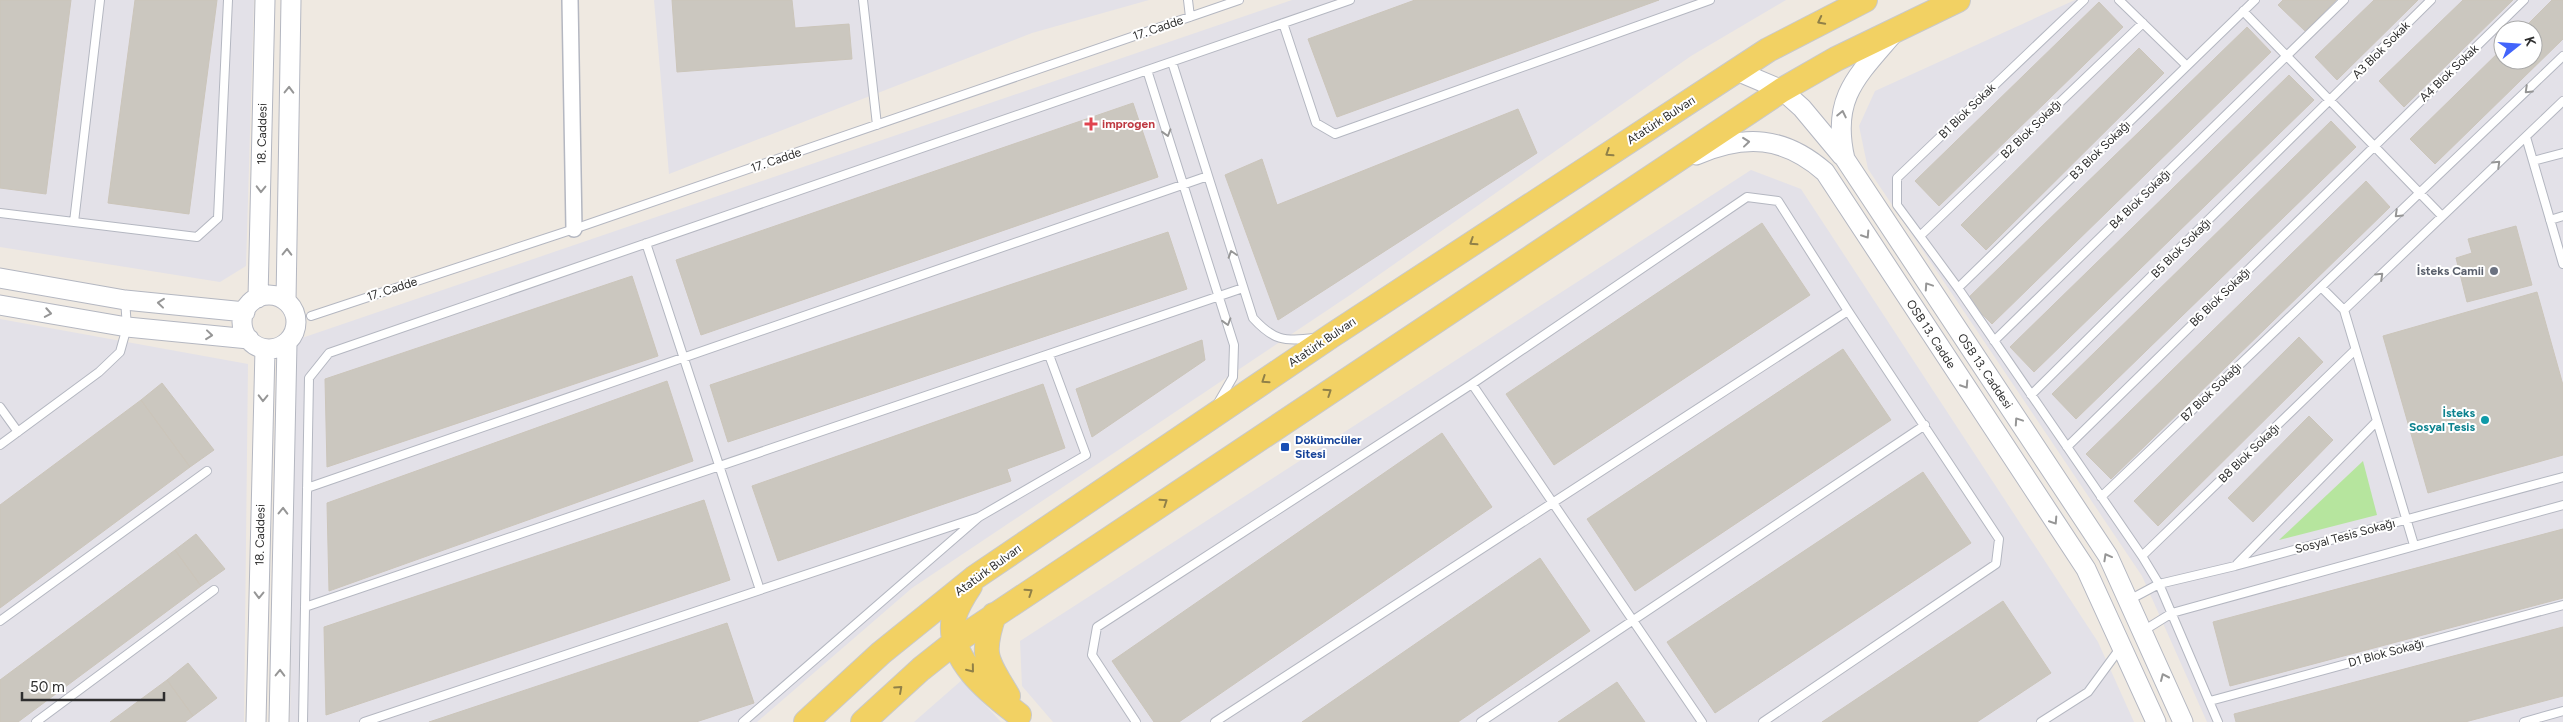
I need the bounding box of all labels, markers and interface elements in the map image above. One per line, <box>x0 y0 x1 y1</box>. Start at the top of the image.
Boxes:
street label: 17. Cadde <box>1131 13 1185 43</box>
one-way arrow <box>1818 15 1827 25</box>
street label: A3 Blok Sokak <box>2349 18 2413 82</box>
north arrow <box>2493 20 2543 70</box>
text: K <box>2520 34 2540 49</box>
street label: A4 Blok Sokak <box>2417 41 2481 105</box>
street label: B1 Blok Sokak <box>1936 81 1998 141</box>
one-way arrow <box>2524 84 2533 93</box>
one-way arrow <box>284 85 295 93</box>
street label: Atatürk Bulvarı <box>1624 93 1698 147</box>
street label: B2 Blok Sokağı <box>1998 97 2064 161</box>
street label: 18. Caddesi <box>254 103 270 165</box>
one-way arrow <box>1836 110 1846 119</box>
marker: improgen <box>1084 117 1098 131</box>
place label: improgen <box>1102 117 1155 131</box>
street label: B3 Blok Sokağı <box>2067 118 2133 182</box>
one-way arrow <box>1162 129 1172 137</box>
one-way arrow <box>1742 137 1750 148</box>
street label: 17. Cadde <box>749 145 803 175</box>
one-way arrow <box>1605 147 1615 156</box>
one-way arrow <box>2491 161 2500 170</box>
street label: B4 Blok Sokağı <box>2107 166 2173 232</box>
one-way arrow <box>256 185 266 193</box>
one-way arrow <box>2394 208 2403 217</box>
street label: B5 Blok Sokağı <box>2148 215 2214 281</box>
one-way arrow <box>1860 229 1869 239</box>
one-way arrow <box>1470 236 1479 245</box>
one-way arrow <box>281 248 292 256</box>
one-way arrow <box>1228 250 1238 258</box>
place label: İsteks Camii <box>2417 264 2484 278</box>
street label: B6 Blok Sokağı <box>2187 265 2253 329</box>
marker: İsteks Camii <box>2488 265 2500 277</box>
one-way arrow <box>2374 273 2383 282</box>
street label: 17. Cadde <box>365 274 419 304</box>
one-way arrow <box>1925 282 1934 291</box>
street label: OSB 13. Cadde <box>1904 297 1959 371</box>
one-way arrow <box>157 298 165 309</box>
one-way arrow <box>44 308 52 318</box>
street label: Atatürk Bulvarı <box>1286 314 1358 370</box>
one-way arrow <box>1221 317 1231 325</box>
one-way arrow <box>205 329 213 340</box>
street label: OSB 13. Caddesi <box>1955 331 2015 411</box>
street label: B7 Blok Sokağı <box>2178 360 2244 424</box>
one-way arrow <box>1261 374 1270 383</box>
one-way arrow <box>1959 380 1968 389</box>
one-way arrow <box>1323 389 1332 399</box>
one-way arrow <box>258 394 269 402</box>
place label: İsteks Sosyal Tesis <box>2409 406 2475 434</box>
marker: İsteks Sosyal Tesis <box>2479 414 2491 426</box>
one-way arrow <box>2015 417 2024 427</box>
street label: B8 Blok Sokağı <box>2216 420 2282 486</box>
place label: Dökümcüler Sitesi <box>1295 433 1362 461</box>
marker: Dökümcüler Sitesi <box>1279 441 1291 453</box>
one-way arrow <box>1158 499 1168 508</box>
street label: 18. Caddesi <box>252 504 268 566</box>
one-way arrow <box>278 507 288 514</box>
one-way arrow <box>2048 515 2057 525</box>
street label: Sosyal Tesis Sokağı <box>2293 516 2397 556</box>
street label: Atatürk Bulvarı <box>952 541 1024 599</box>
one-way arrow <box>2104 553 2114 562</box>
one-way arrow <box>1023 589 1032 598</box>
one-way arrow <box>254 592 264 599</box>
street label: D1 Blok Sokağı <box>2347 636 2425 670</box>
one-way arrow <box>965 663 973 672</box>
one-way arrow <box>274 669 285 677</box>
scale bar <box>22 670 165 702</box>
one-way arrow <box>2159 673 2170 682</box>
text: 50 m <box>30 678 65 696</box>
one-way arrow <box>893 686 902 695</box>

